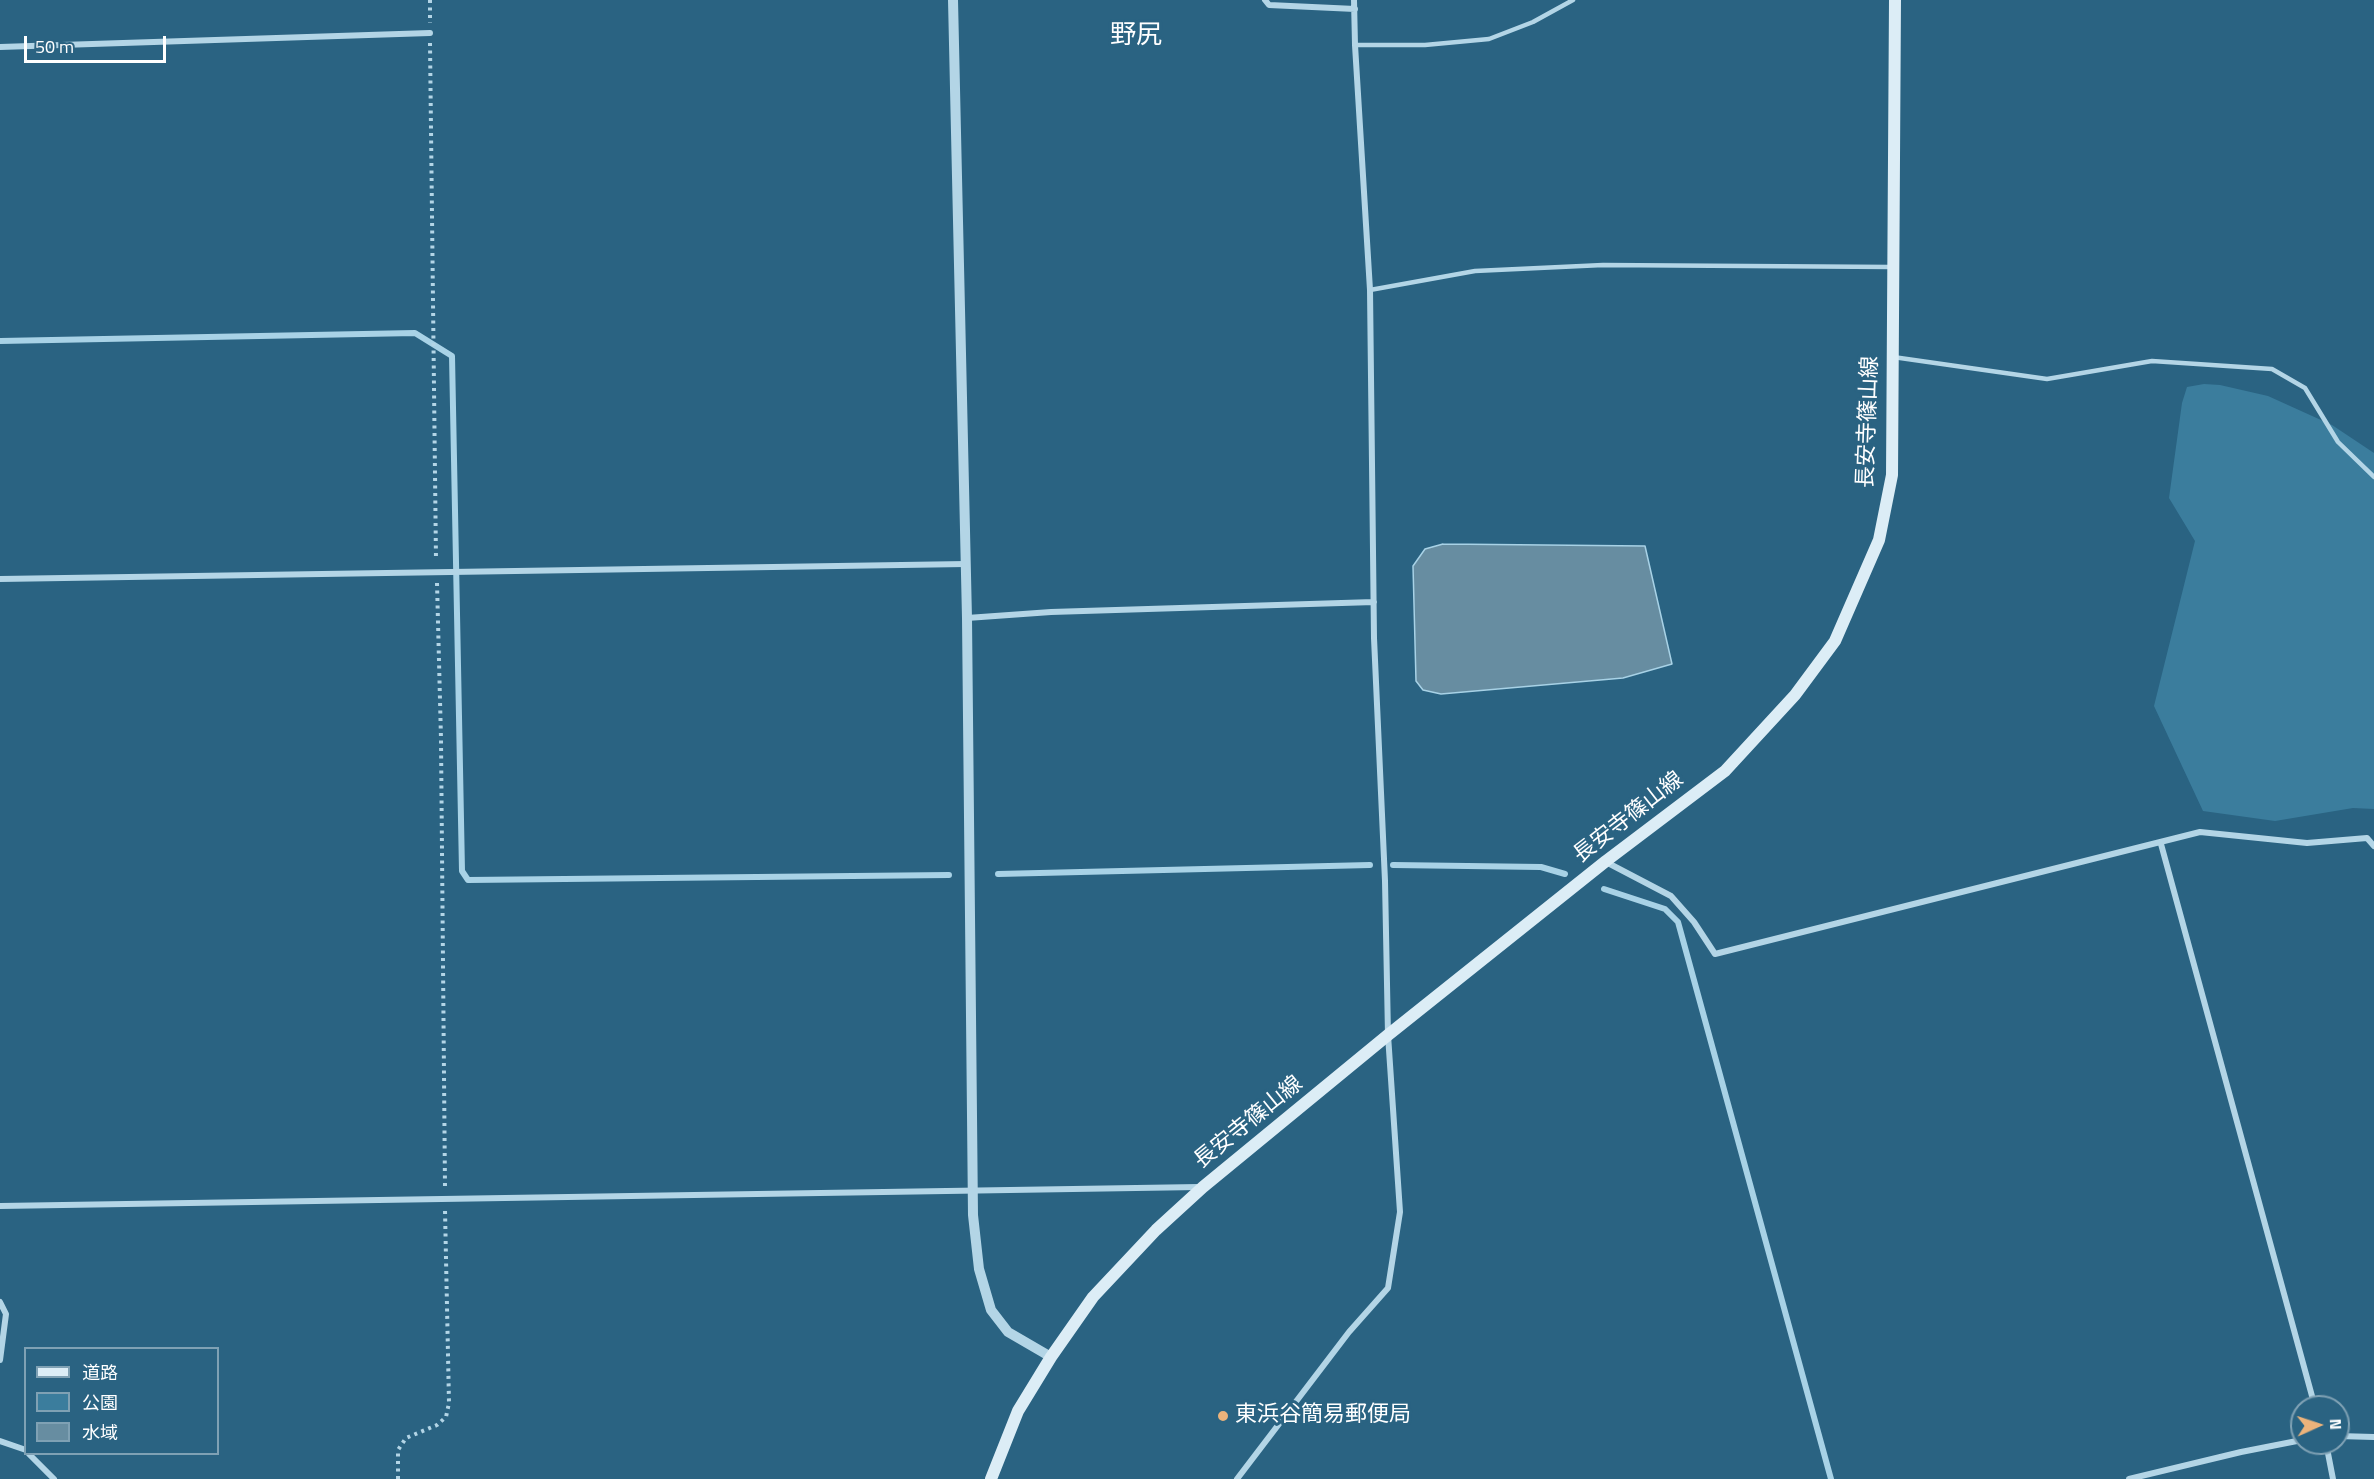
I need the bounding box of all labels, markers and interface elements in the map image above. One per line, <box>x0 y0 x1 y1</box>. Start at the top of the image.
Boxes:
district label: 野尻 <box>1110 21 1162 53</box>
scale bar <box>27 24 170 62</box>
text: 50 m <box>35 33 74 60</box>
street label: 長安寺篠山線 <box>1854 356 1884 488</box>
street label: 長安寺篠山線 <box>1569 767 1689 869</box>
street label: 長安寺篠山線 <box>1189 1071 1309 1175</box>
legend <box>24 1347 219 1455</box>
text: 道路 <box>82 1359 118 1386</box>
text: 公園 <box>82 1389 118 1416</box>
north arrow <box>2290 1395 2350 1455</box>
place label: 東浜谷簡易郵便局 <box>1235 1403 1411 1429</box>
marker: 東浜谷簡易郵便局 <box>1216 1409 1230 1423</box>
text: N <box>2324 1418 2348 1430</box>
text: 水域 <box>82 1419 118 1446</box>

